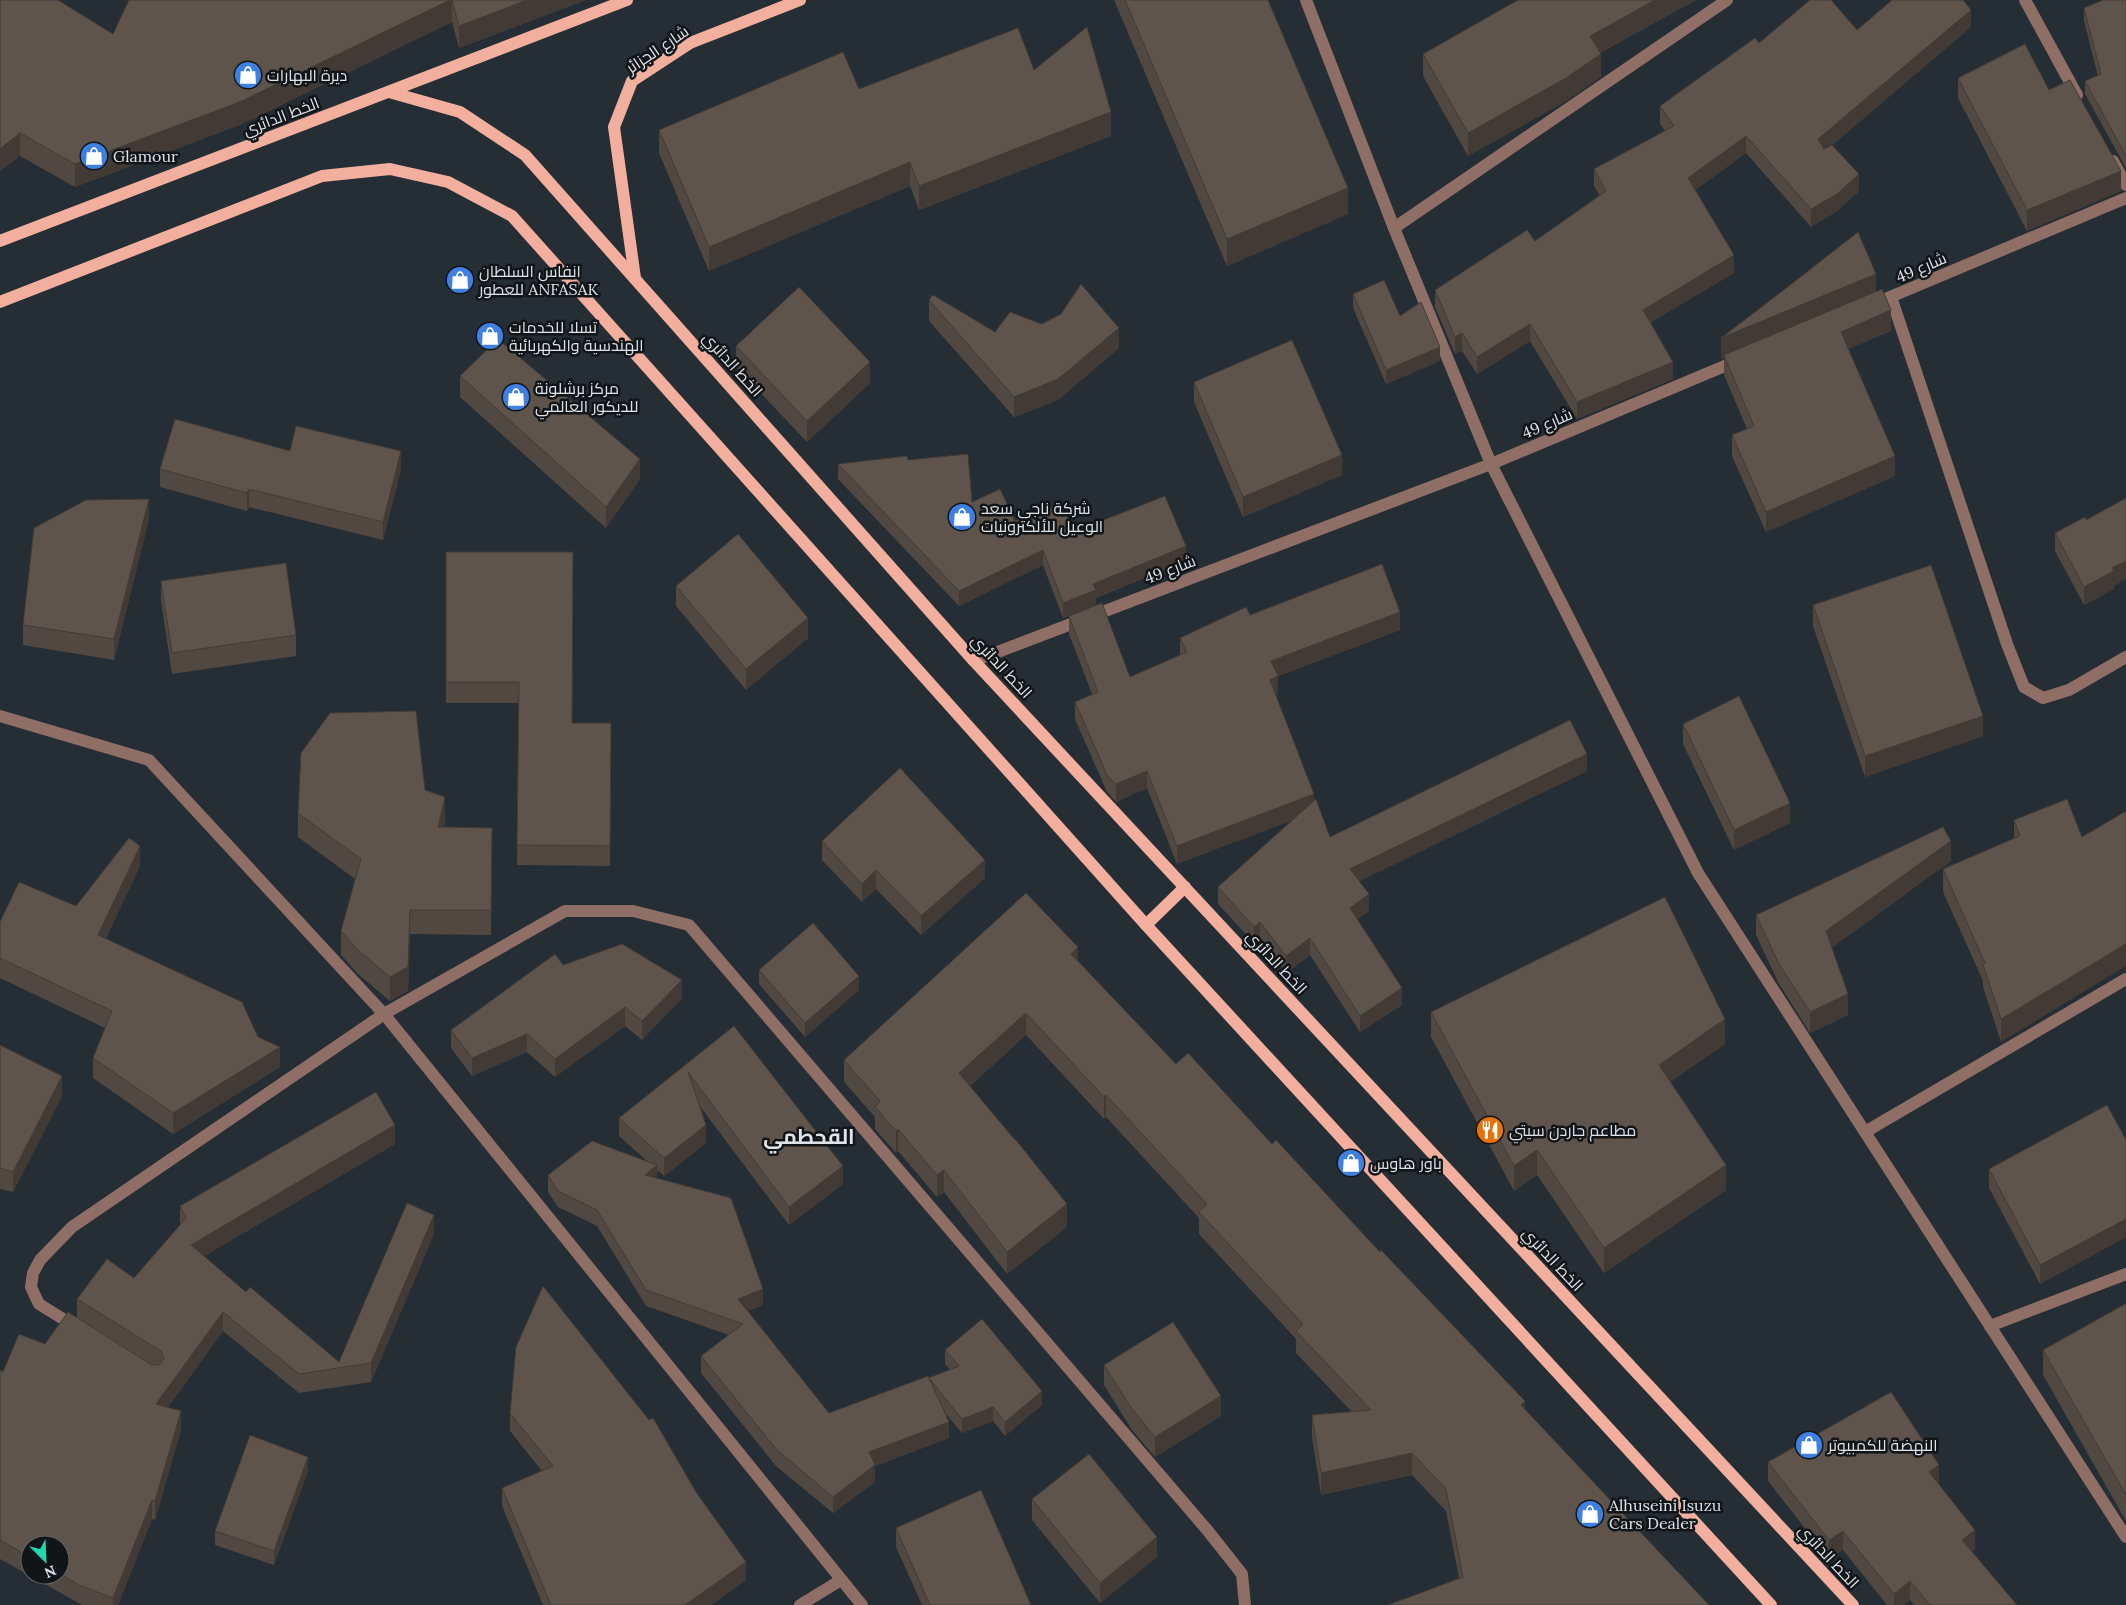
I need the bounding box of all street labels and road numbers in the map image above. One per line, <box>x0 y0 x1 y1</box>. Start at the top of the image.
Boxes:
street label: شارع الجزائر <box>621 21 693 80</box>
street label: الخط الدائري <box>240 92 323 143</box>
street label: شارع 49 <box>1893 247 1950 288</box>
street label: الخط الدائري <box>696 327 767 403</box>
street label: شارع 49 <box>1519 403 1576 444</box>
street label: شارع 49 <box>1142 550 1199 590</box>
street label: الخط الدائري <box>964 630 1037 705</box>
street label: الخط الدائري <box>1239 926 1312 1001</box>
street label: الخط الدائري <box>1515 1223 1588 1298</box>
street label: الخط الدائري <box>1791 1520 1864 1595</box>

